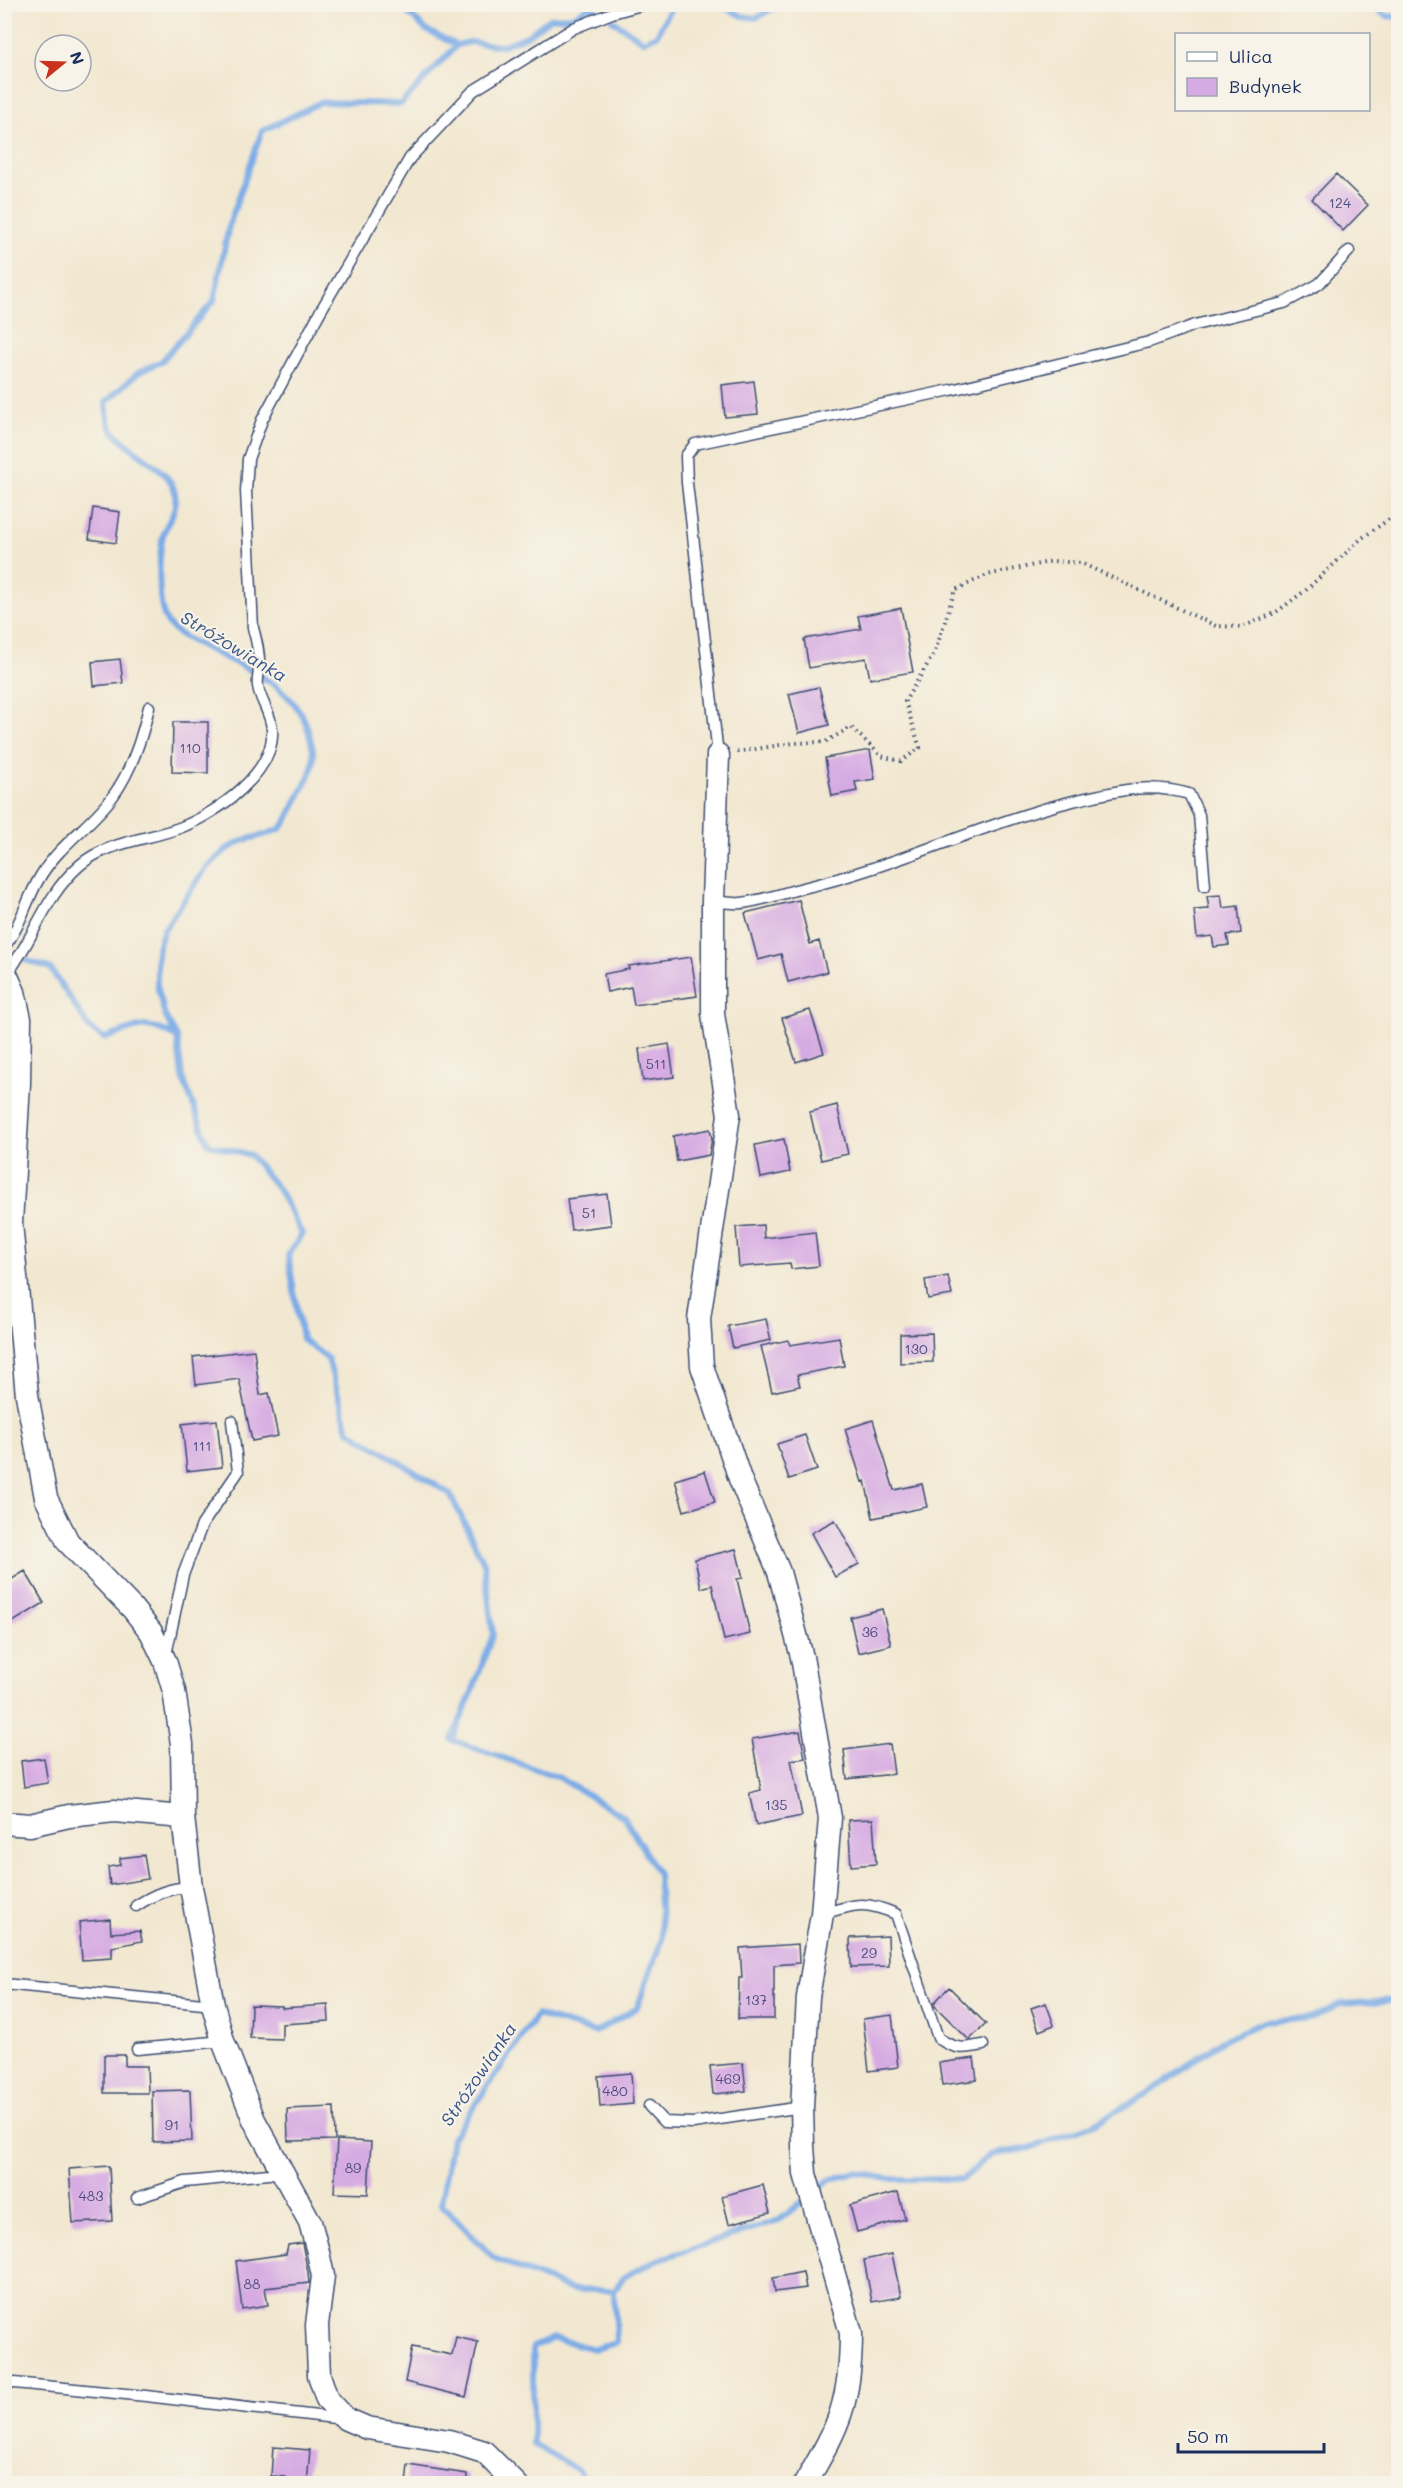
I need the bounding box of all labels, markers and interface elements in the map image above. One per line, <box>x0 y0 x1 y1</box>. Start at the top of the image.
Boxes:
north arrow <box>33 33 93 93</box>
legend <box>1175 33 1370 111</box>
text: Ulica <box>1229 44 1273 68</box>
text: N <box>66 49 90 67</box>
text: Budynek <box>1229 74 1302 98</box>
house number: 124 <box>1329 193 1352 212</box>
water label: Stróżowianka <box>176 605 292 687</box>
house number: 110 <box>179 738 201 757</box>
house number: 511 <box>646 1054 666 1073</box>
house number: 51 <box>582 1203 596 1222</box>
house number: 130 <box>904 1339 928 1358</box>
house number: 111 <box>193 1436 211 1455</box>
house number: 36 <box>862 1622 878 1641</box>
house number: 135 <box>765 1795 787 1814</box>
house number: 29 <box>861 1943 877 1962</box>
house number: 137 <box>745 1990 767 2009</box>
water label: Stróżowianka <box>435 2018 521 2130</box>
house number: 469 <box>716 2069 740 2088</box>
house number: 480 <box>602 2081 628 2100</box>
house number: 91 <box>165 2115 179 2134</box>
house number: 89 <box>345 2158 361 2177</box>
house number: 483 <box>79 2186 103 2205</box>
house number: 88 <box>244 2274 260 2293</box>
scale bar <box>1178 2416 1324 2454</box>
text: 50 m <box>1187 2424 1229 2448</box>

